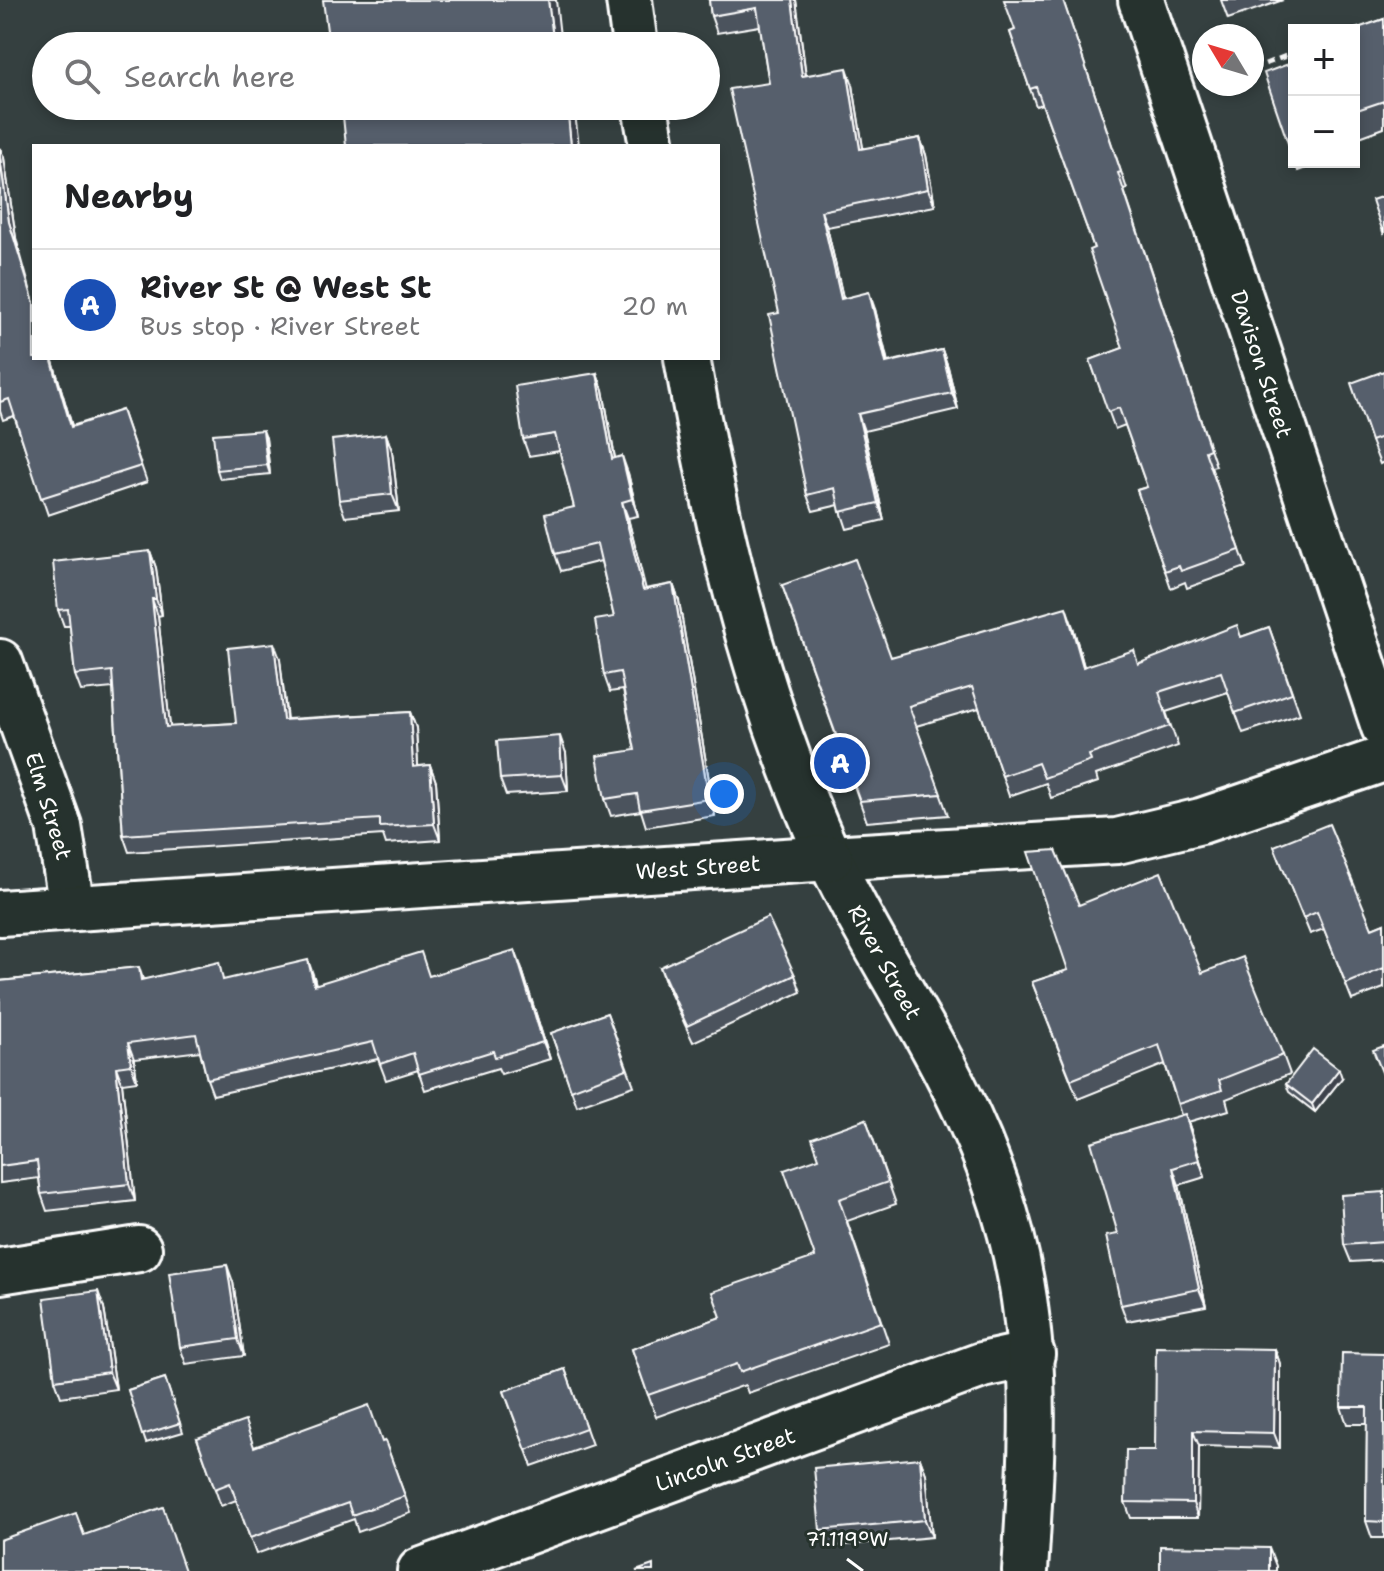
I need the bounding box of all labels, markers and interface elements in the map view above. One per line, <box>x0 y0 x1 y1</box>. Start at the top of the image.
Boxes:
north arrow <box>1192 24 1264 96</box>
map controls <box>1288 24 1360 168</box>
button: + <box>1288 24 1360 96</box>
search box <box>32 32 720 120</box>
icon: search <box>60 54 104 98</box>
text: Search here <box>124 56 295 97</box>
button: − <box>1288 96 1360 168</box>
text: Nearby <box>64 173 194 219</box>
text: River St @ West St <box>140 267 431 308</box>
street label: Davison Street <box>1224 286 1299 442</box>
text: A <box>80 288 100 323</box>
text: 20 m <box>621 288 688 323</box>
text: Bus stop · River Street <box>140 308 420 343</box>
pin: A <box>814 733 866 793</box>
street label: Elm Street <box>18 749 79 864</box>
your location <box>704 774 744 814</box>
street label: West Street <box>635 849 761 886</box>
street label: River Street <box>841 900 928 1025</box>
street label: Lincoln Street <box>651 1421 799 1498</box>
text: 71.119°W <box>806 1526 888 1552</box>

